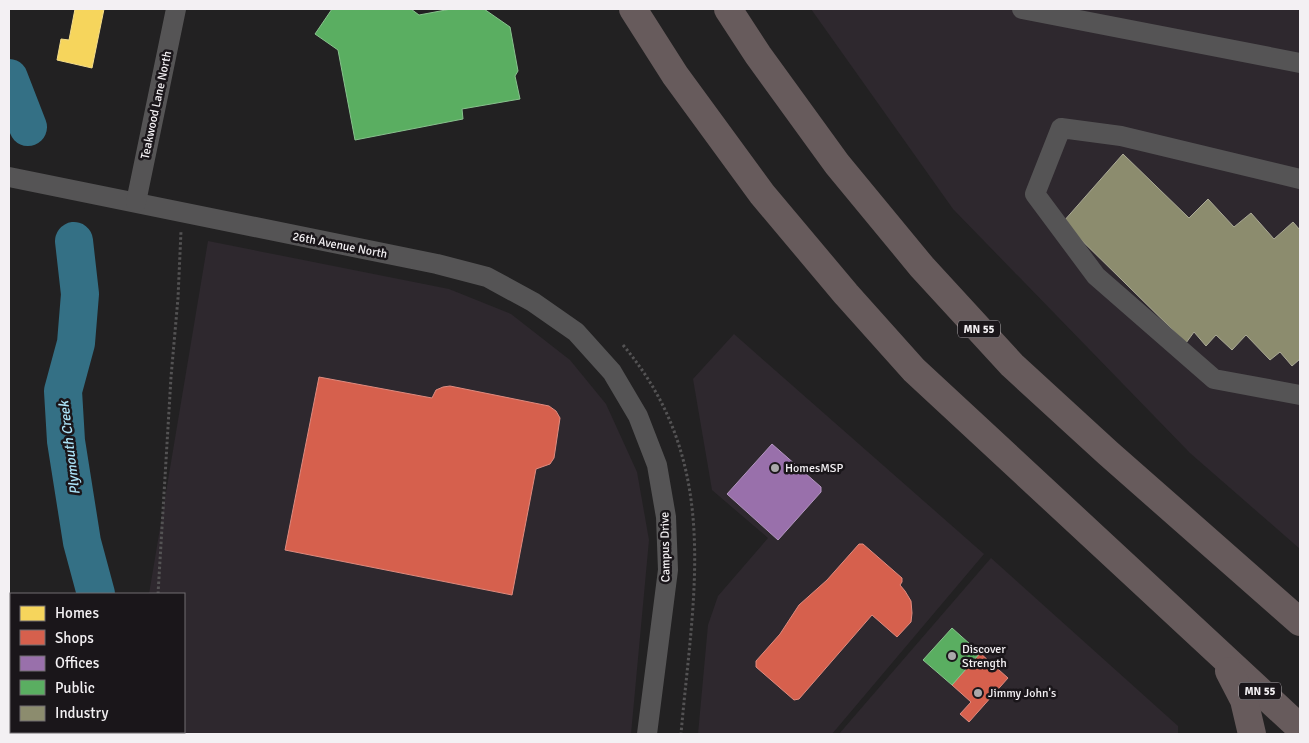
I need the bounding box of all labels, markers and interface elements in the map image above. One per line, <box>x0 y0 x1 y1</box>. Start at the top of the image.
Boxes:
street label: Teakwood Lane North <box>138 50 175 161</box>
street label: 26th Avenue North <box>291 229 389 262</box>
road number: MN 55 <box>958 320 1000 338</box>
water label: Plymouth Creek <box>55 398 84 496</box>
place label: HomesMSP <box>785 461 844 476</box>
marker: HomesMSP <box>769 462 781 474</box>
street label: Campus Drive <box>657 512 674 582</box>
legend <box>10 593 185 733</box>
text: Homes <box>55 604 99 622</box>
text: Shops <box>55 629 94 647</box>
place label: Discover Strength <box>962 642 1007 671</box>
marker: Discover Strength <box>946 650 958 662</box>
text: Offices <box>55 654 100 672</box>
text: Public <box>55 679 95 697</box>
road number: MN 55 <box>1239 682 1281 699</box>
place label: Jimmy John's <box>988 686 1056 701</box>
marker: Jimmy John's <box>972 687 984 699</box>
text: Industry <box>55 704 108 722</box>

